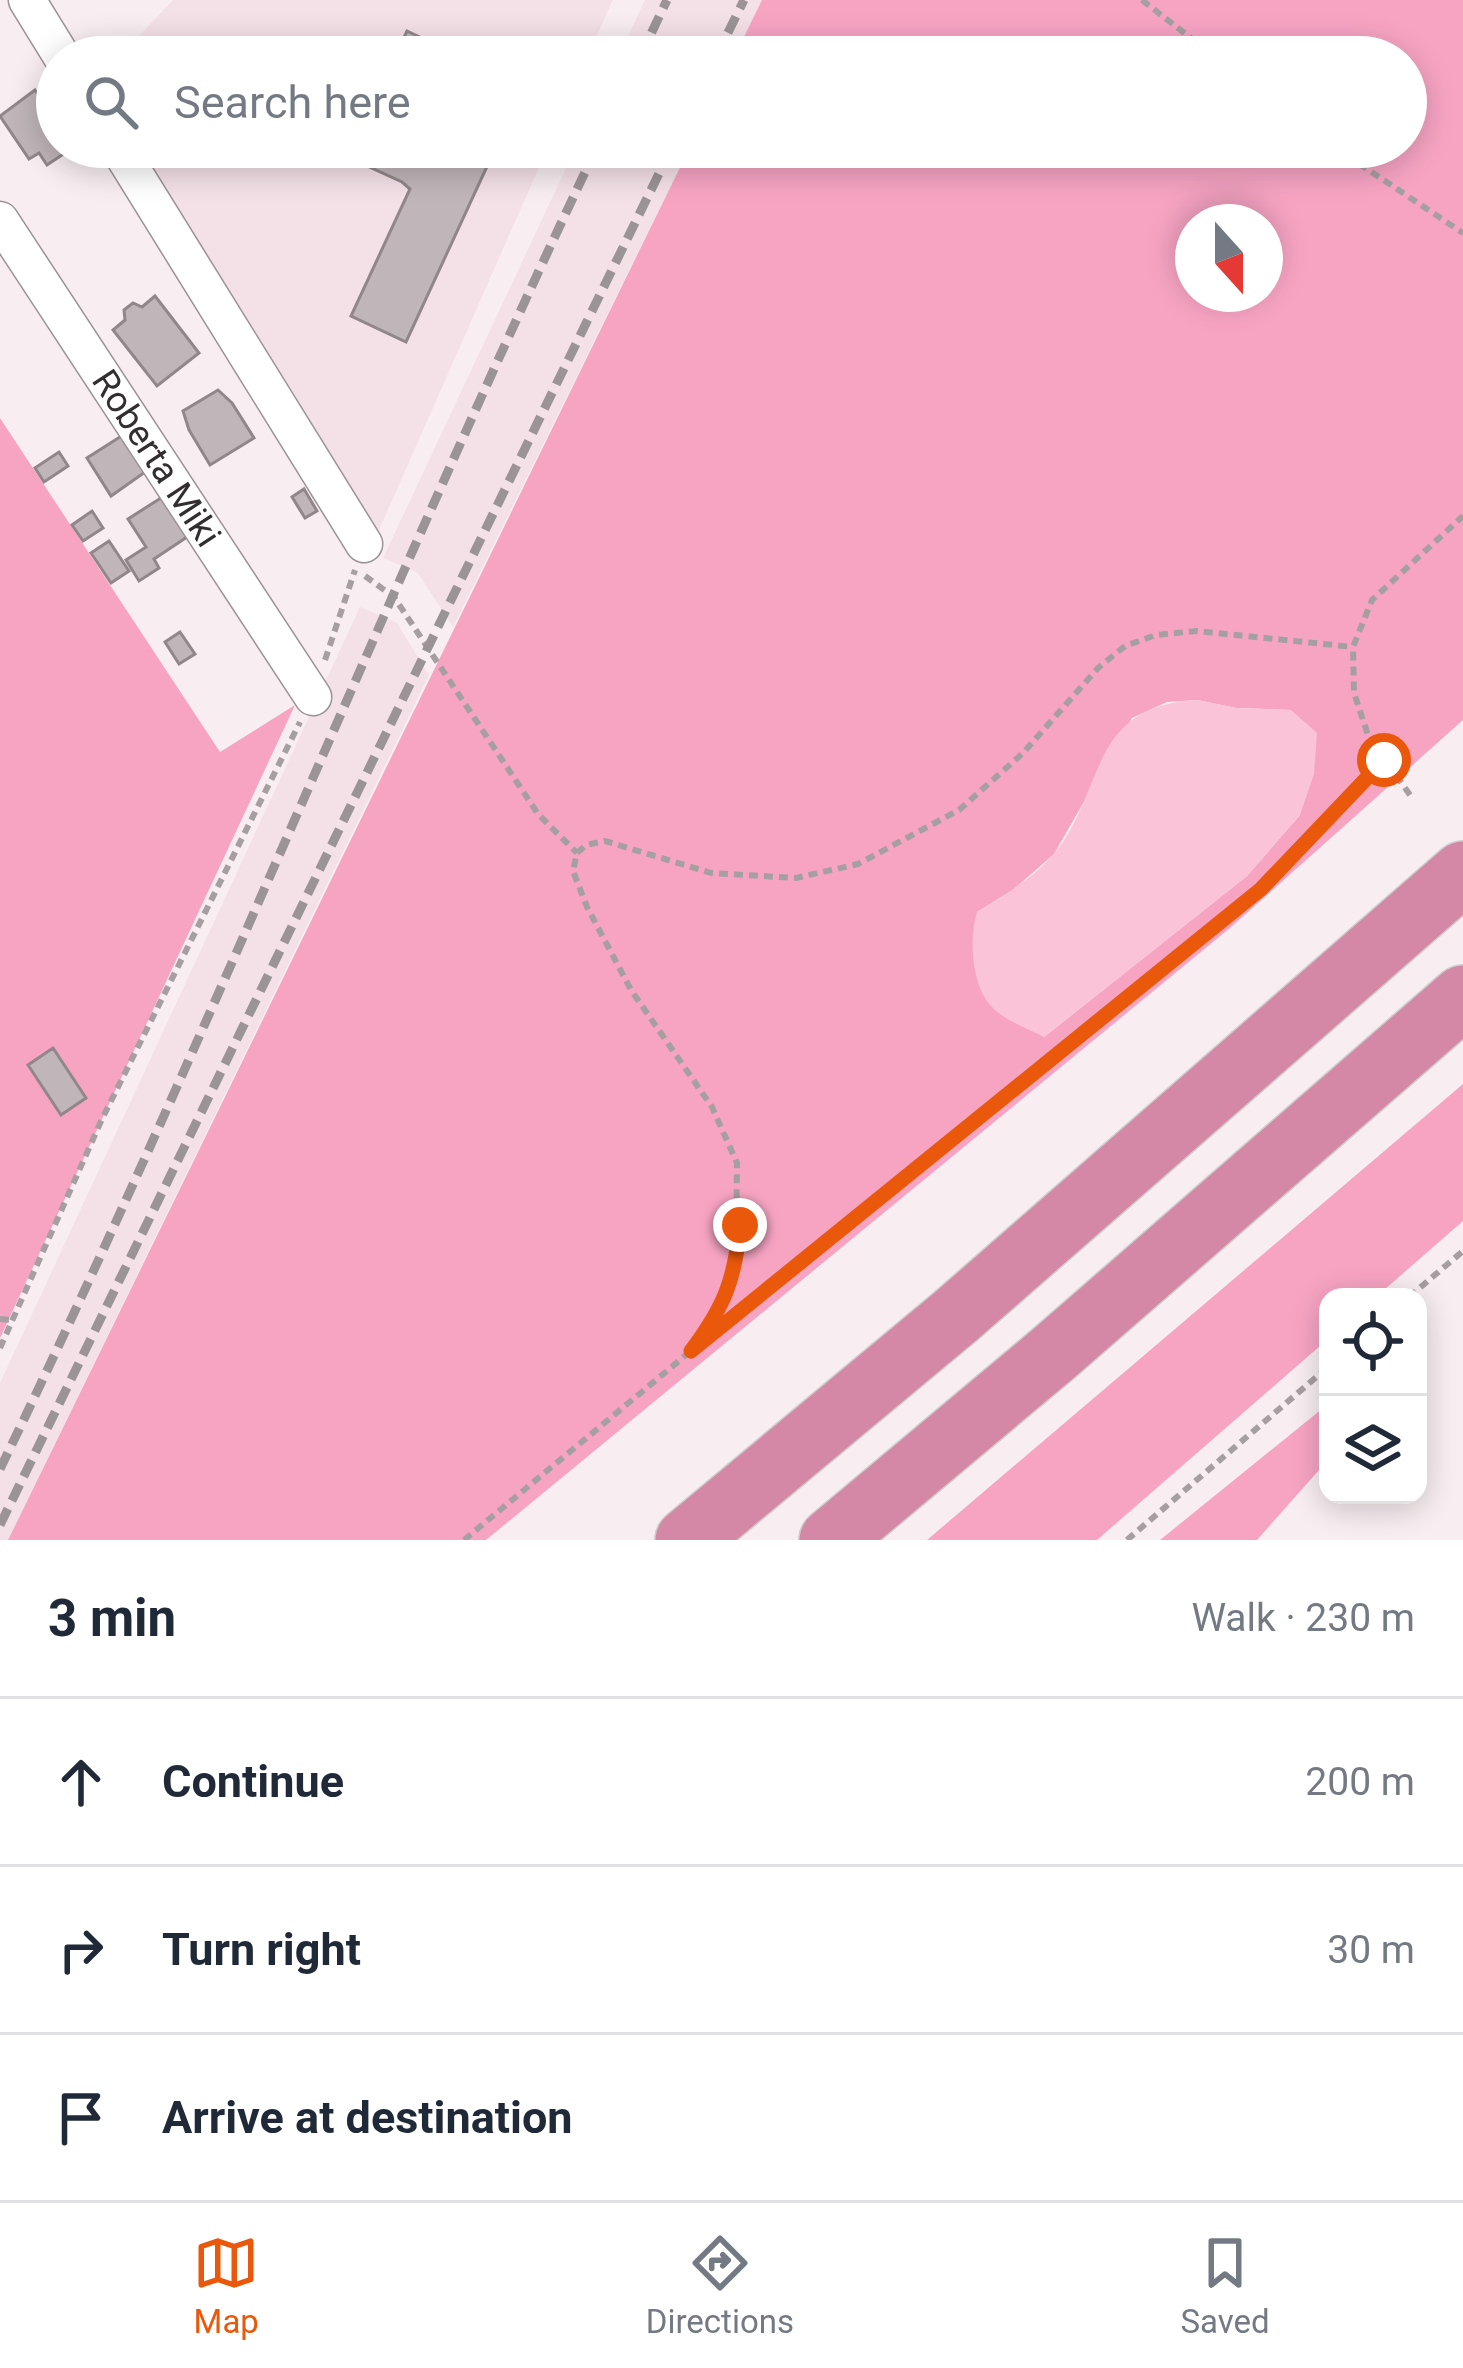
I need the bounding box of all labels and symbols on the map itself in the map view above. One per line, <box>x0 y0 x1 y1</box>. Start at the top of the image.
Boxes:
north arrow <box>1175 204 1283 312</box>
street label: Roberta Miki <box>83 362 229 555</box>
route start <box>1357 733 1411 787</box>
route end <box>713 1198 767 1252</box>

